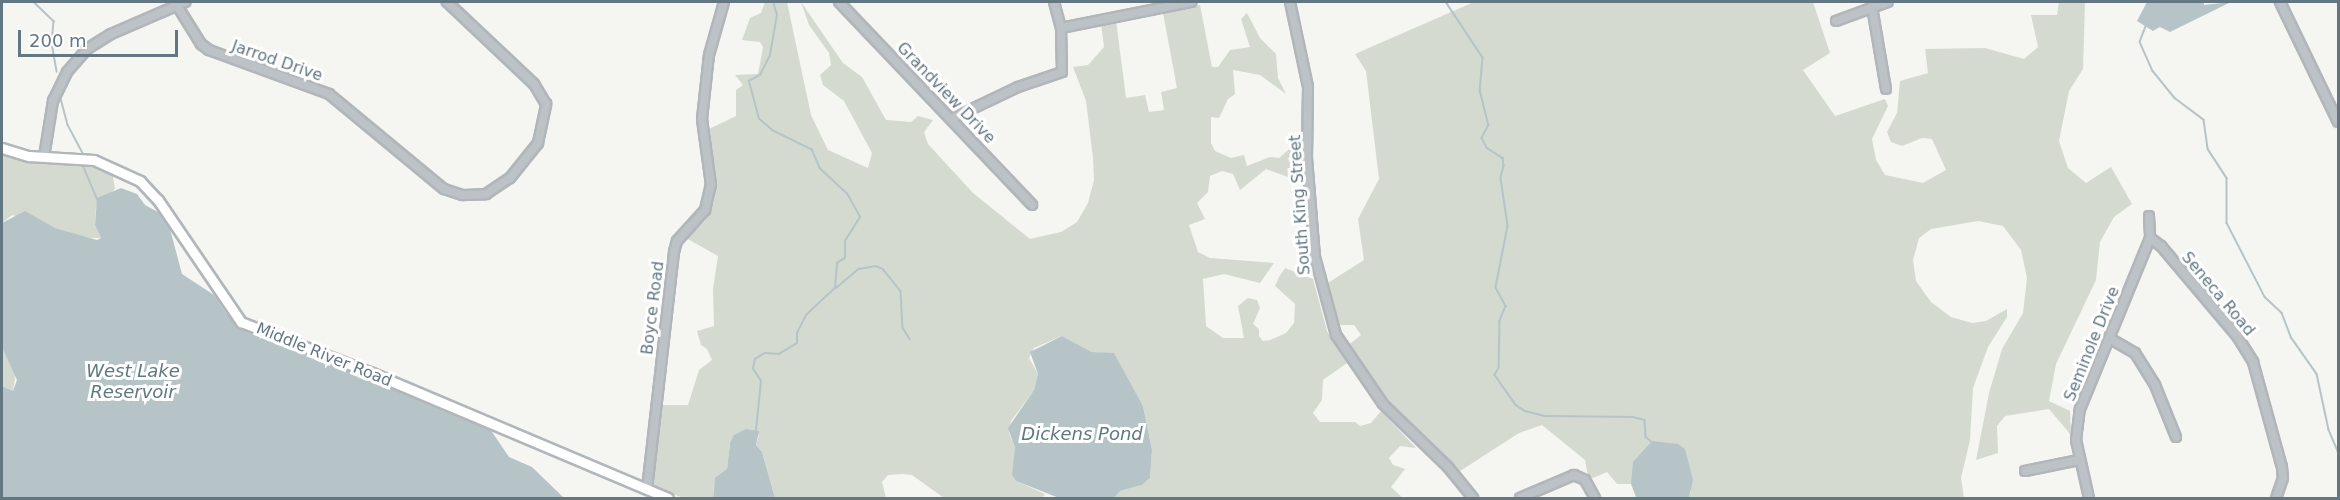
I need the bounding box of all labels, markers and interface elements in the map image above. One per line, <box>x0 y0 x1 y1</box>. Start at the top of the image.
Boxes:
scale bar <box>21 18 182 56</box>
text: 200 m <box>29 30 87 51</box>
street label: Jarrod Drive <box>229 37 325 85</box>
street label: Grandview Drive <box>893 38 999 148</box>
street label: South King Street <box>1286 134 1314 276</box>
street label: Seneca Road <box>2177 248 2259 340</box>
street label: Boyce Road <box>638 260 668 356</box>
street label: Seminole Drive <box>2060 284 2124 404</box>
street label: Middle River Road <box>253 319 395 391</box>
water label: West Lake Reservoir <box>86 361 180 404</box>
water label: Dickens Pond <box>1021 423 1143 445</box>

